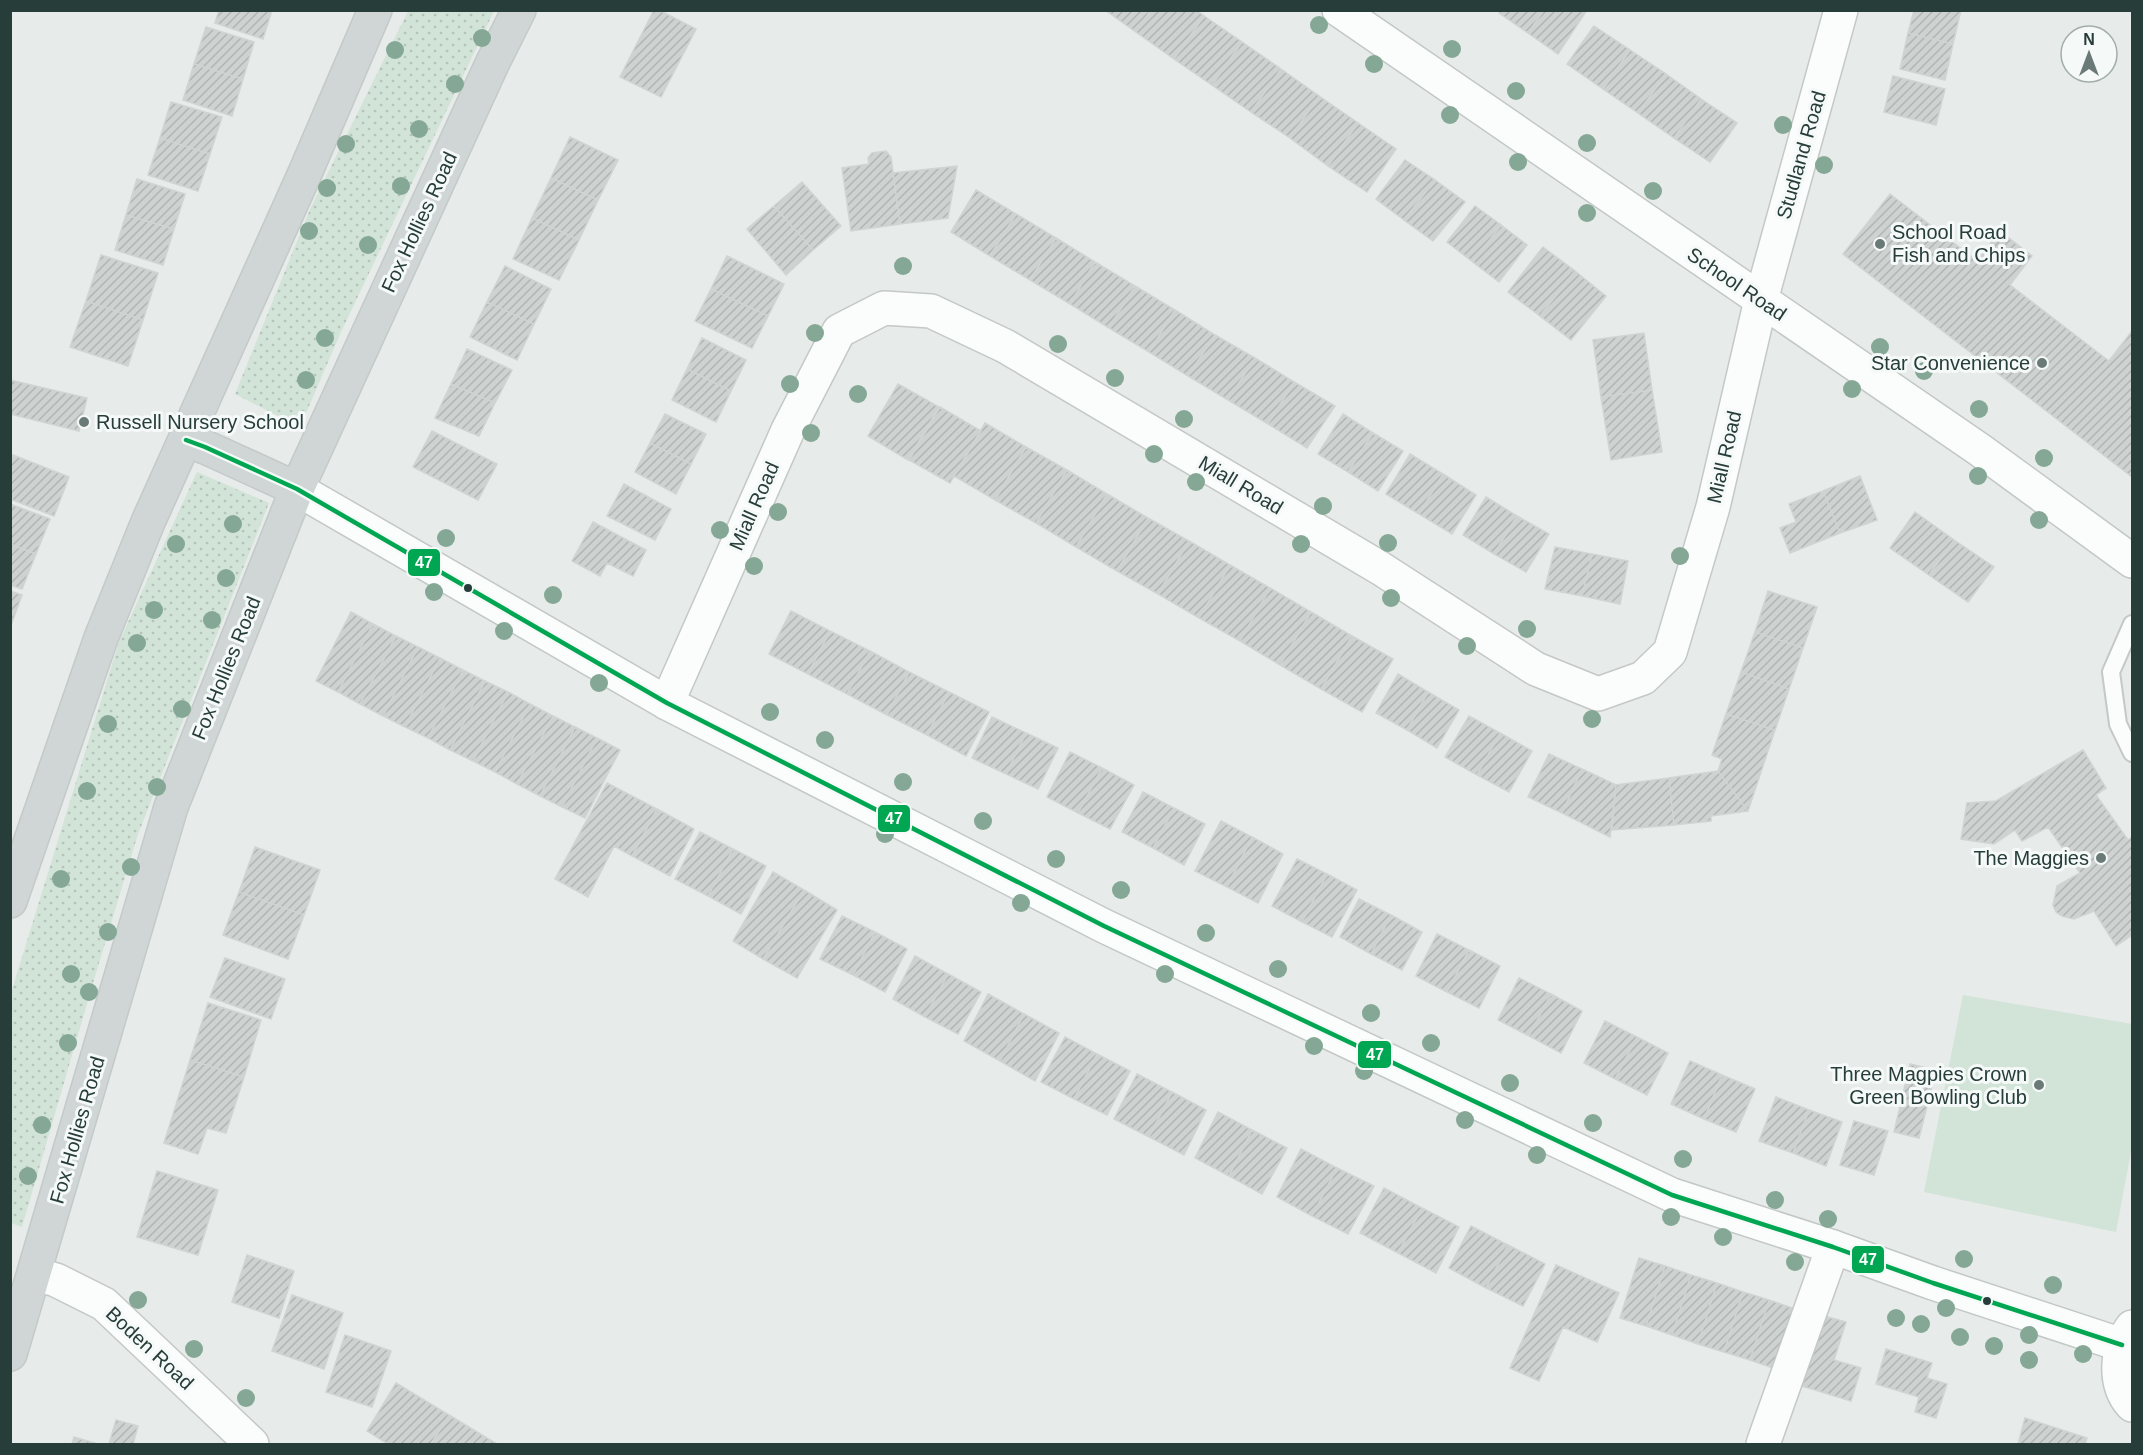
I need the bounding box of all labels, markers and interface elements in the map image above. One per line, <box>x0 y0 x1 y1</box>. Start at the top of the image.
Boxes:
north arrow <box>2059 24 2119 84</box>
text: N <box>2083 31 2095 48</box>
street label: Studland Road <box>1772 88 1830 222</box>
street label: Fox Hollies Road <box>377 148 461 296</box>
place label: School Road Fish and Chips <box>1892 221 2025 266</box>
marker: School Road Fish and Chips <box>1873 237 1887 251</box>
street label: School Road <box>1683 243 1791 325</box>
place label: Star Convenience <box>1871 352 2030 374</box>
marker: Star Convenience <box>2035 356 2049 370</box>
street label: Miall Road <box>1703 408 1745 506</box>
place label: Russell Nursery School <box>96 411 304 433</box>
marker: Russell Nursery School <box>77 415 91 429</box>
street label: Miall Road <box>1195 451 1287 519</box>
street label: Miall Road <box>725 458 783 554</box>
line badge: 47 <box>407 548 441 577</box>
text: 47 <box>415 554 433 571</box>
unlabelled marker <box>462 582 474 594</box>
street label: Fox Hollies Road <box>187 593 265 743</box>
line badge: 47 <box>877 804 911 833</box>
text: 47 <box>885 810 903 827</box>
place label: The Maggies <box>1973 847 2089 869</box>
marker: The Maggies <box>2094 851 2108 865</box>
line badge: 47 <box>1357 1040 1392 1069</box>
text: 47 <box>1366 1046 1384 1063</box>
street label: Fox Hollies Road <box>45 1054 109 1206</box>
place label: Three Magpies Crown Green Bowling Club <box>1830 1063 2027 1108</box>
marker: Three Magpies Crown Green Bowling Club <box>2032 1078 2046 1092</box>
line badge: 47 <box>1851 1245 1885 1274</box>
text: 47 <box>1859 1251 1877 1268</box>
unlabelled marker <box>1981 1295 1993 1307</box>
street label: Boden Road <box>102 1302 198 1394</box>

